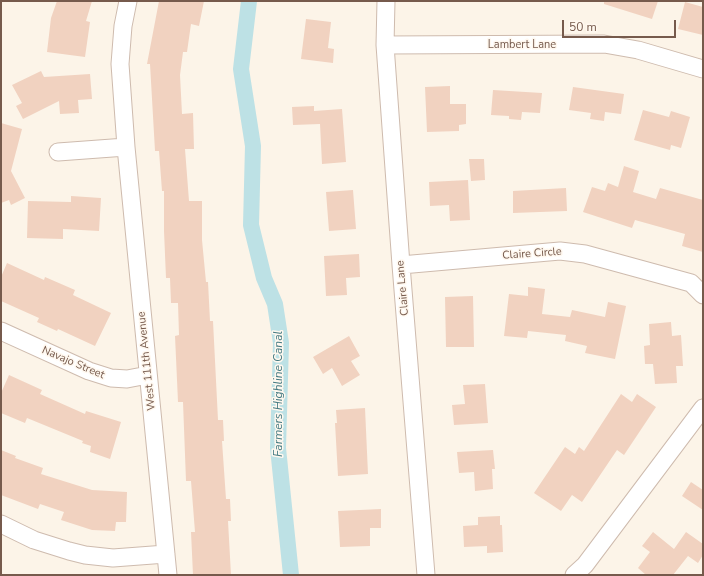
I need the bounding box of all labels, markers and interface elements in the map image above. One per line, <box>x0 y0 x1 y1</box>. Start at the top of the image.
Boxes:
scale bar <box>564 12 678 38</box>
text: 50 m <box>569 19 597 35</box>
street label: Lambert Lane <box>488 38 556 52</box>
street label: Claire Circle <box>502 245 562 263</box>
street label: Claire Lane <box>394 260 412 316</box>
street label: West 111th Avenue <box>135 311 159 411</box>
water label: Farmers Highline Canal <box>272 331 286 457</box>
street label: Navajo Street <box>40 344 106 382</box>

